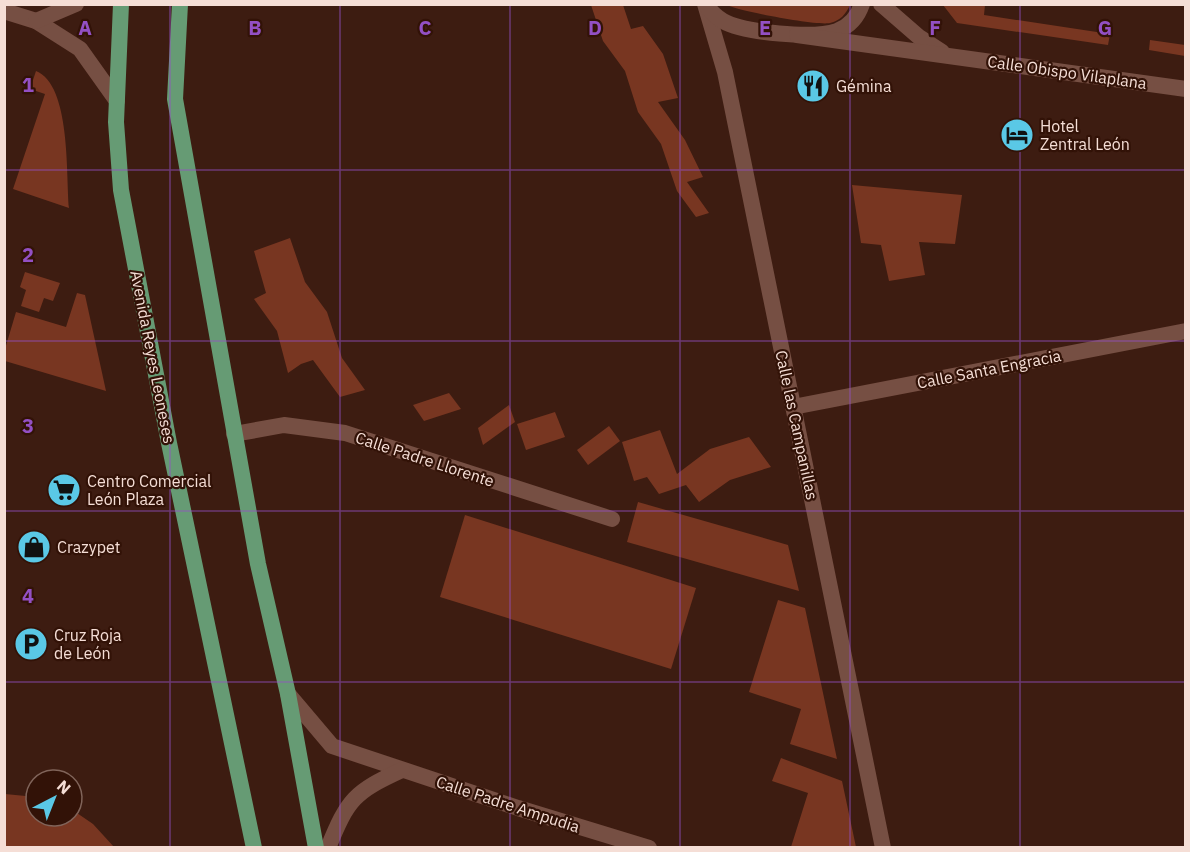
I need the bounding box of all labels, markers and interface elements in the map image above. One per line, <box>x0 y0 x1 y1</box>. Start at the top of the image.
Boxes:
text: A <box>78 14 92 41</box>
text: B <box>248 14 262 41</box>
text: C <box>418 14 432 41</box>
text: D <box>588 14 602 41</box>
text: E <box>759 14 771 41</box>
text: F <box>929 14 941 41</box>
text: G <box>1098 14 1112 41</box>
street label: Calle Obispo Vilaplana <box>986 51 1148 93</box>
restaurant icon: Gémina <box>795 68 831 104</box>
text: 1 <box>22 71 34 98</box>
place label: Gémina <box>836 76 892 96</box>
place label: Hotel Zentral León <box>1040 116 1130 154</box>
hotel icon: Hotel Zentral León <box>999 117 1035 153</box>
text: 2 <box>22 241 34 268</box>
street label: Avenida Reyes Leoneses <box>126 269 180 445</box>
street label: Calle Santa Engracia <box>915 345 1063 393</box>
street label: Calle las Campanillas <box>771 348 823 502</box>
text: 3 <box>22 412 34 439</box>
street label: Calle Padre Llorente <box>353 427 497 491</box>
place label: Centro Comercial León Plaza <box>87 471 211 509</box>
supermarket icon: Centro Comercial León Plaza <box>46 472 82 508</box>
shop icon: Crazypet <box>16 529 52 565</box>
place label: Crazypet <box>57 537 120 557</box>
text: 4 <box>22 582 34 609</box>
place label: Cruz Roja de León <box>54 625 122 663</box>
parking icon: Cruz Roja de León <box>13 626 49 662</box>
north arrow <box>24 768 84 828</box>
street label: Calle Padre Ampudia <box>434 771 583 837</box>
text: N <box>53 776 75 798</box>

